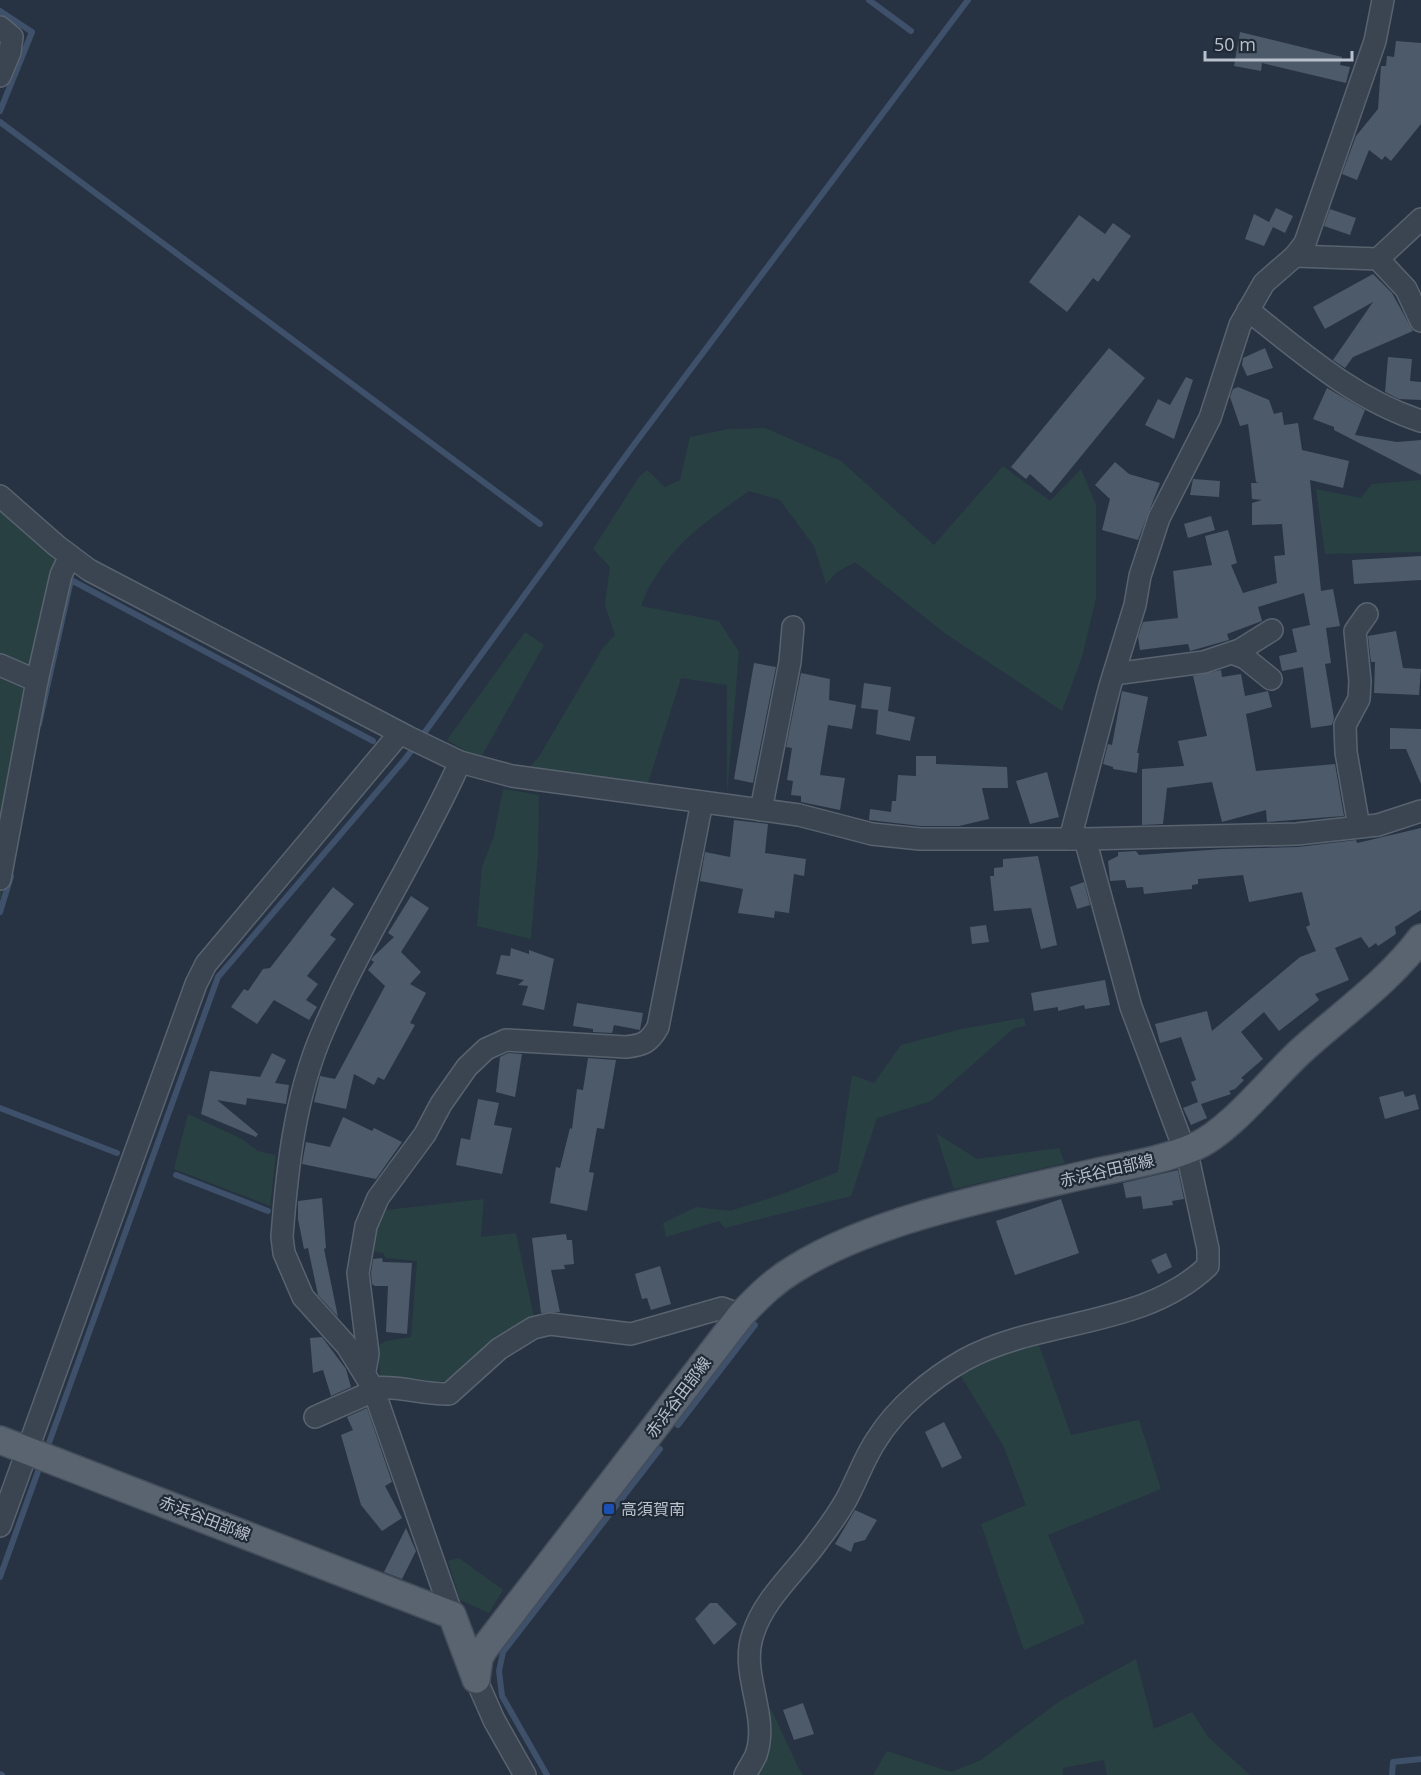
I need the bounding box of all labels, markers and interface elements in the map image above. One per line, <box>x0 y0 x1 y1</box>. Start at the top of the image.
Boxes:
scale bar <box>1205 24 1352 62</box>
text: 50 m <box>1214 32 1256 56</box>
street label: 赤浜谷田部線 <box>1058 1148 1156 1192</box>
street label: 赤浜谷田部線 <box>640 1352 716 1442</box>
street label: 赤浜谷田部線 <box>156 1491 254 1545</box>
place label: 高須賀南 <box>621 1498 685 1520</box>
marker: 高須賀南 <box>602 1502 616 1516</box>

